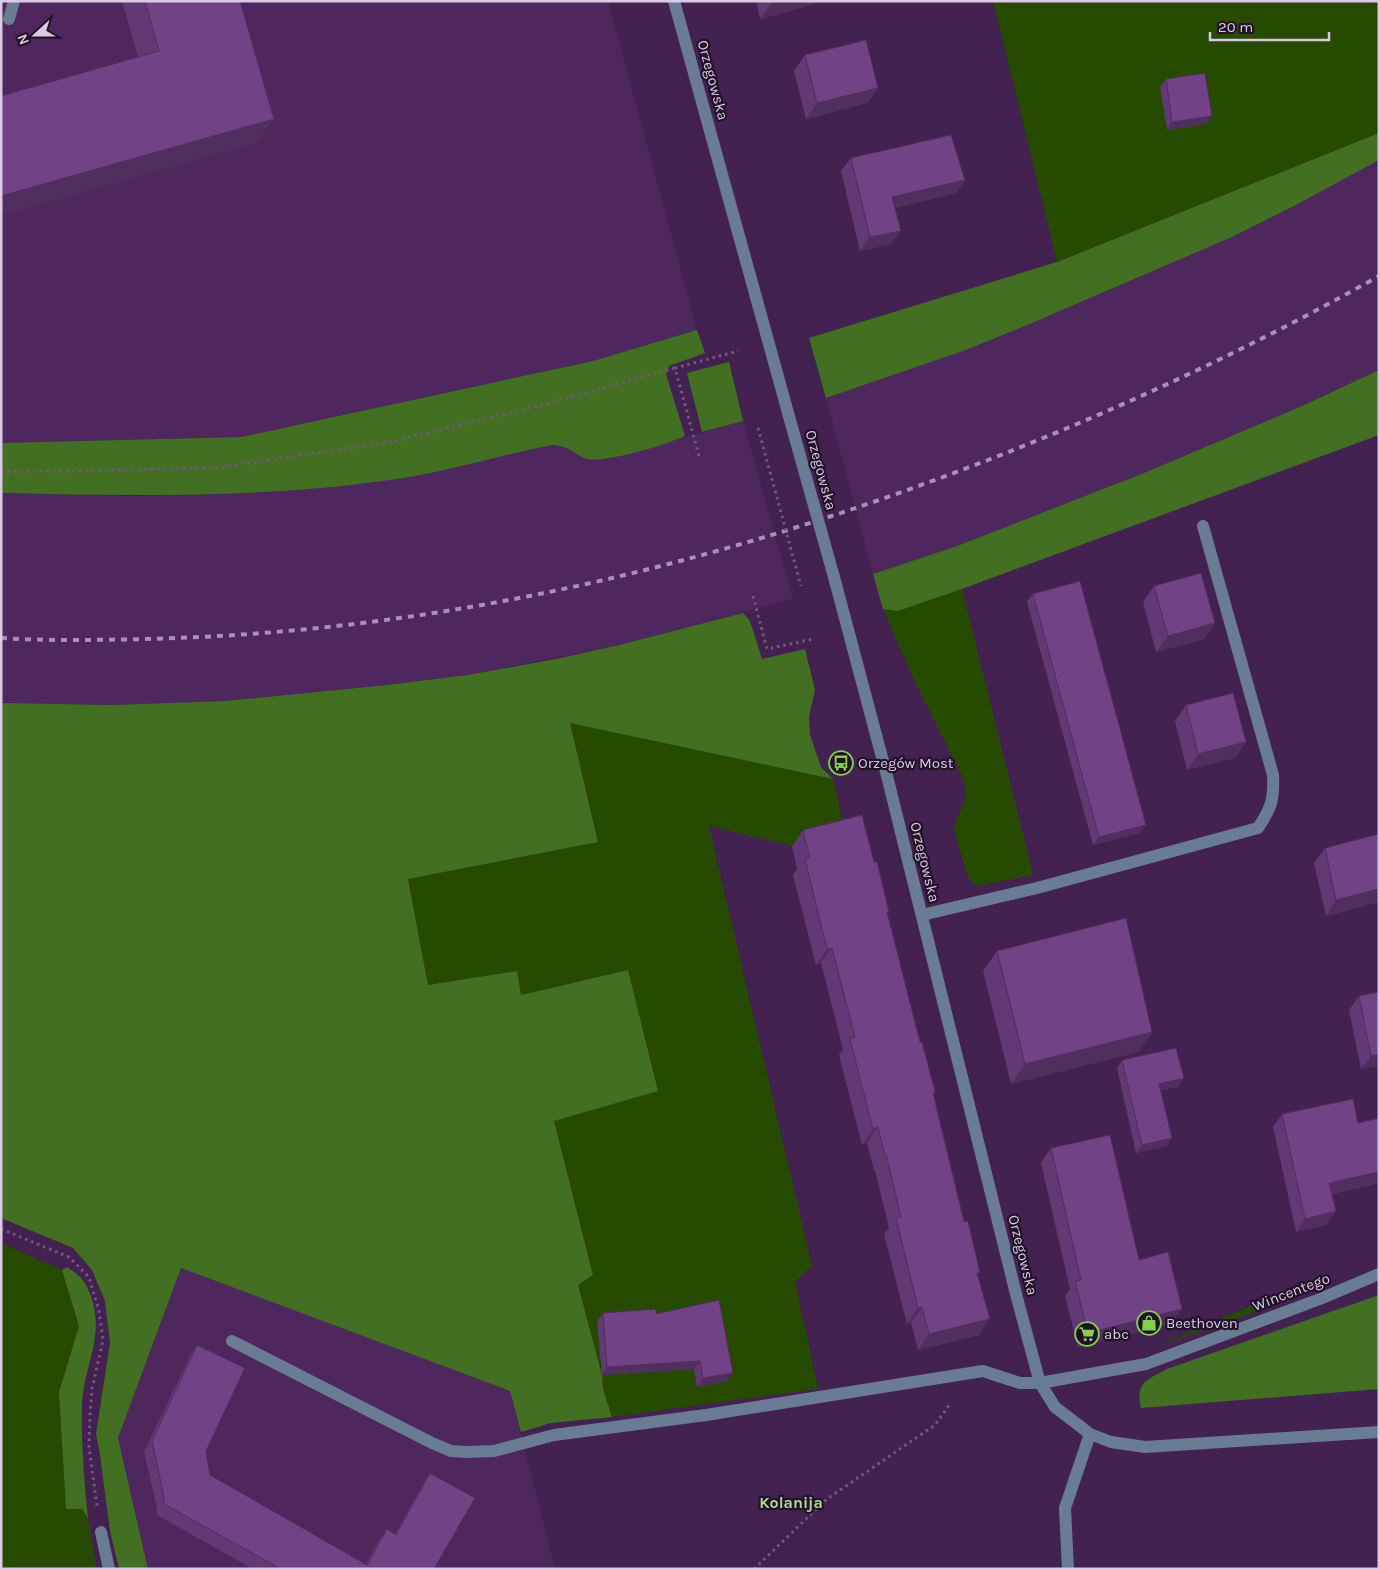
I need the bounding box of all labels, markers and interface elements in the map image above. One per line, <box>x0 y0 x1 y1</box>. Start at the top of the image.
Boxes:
north arrow <box>10 10 60 60</box>
scale bar <box>1210 10 1329 42</box>
text: 20 m <box>1218 18 1253 36</box>
text: N <box>14 32 33 47</box>
street label: Orzegowska <box>694 38 732 122</box>
street label: Orzegowska <box>802 428 840 512</box>
bus stop icon: Orzegów Most <box>828 750 854 776</box>
place label: Orzegów Most <box>858 754 954 772</box>
street label: Orzegowska <box>906 820 944 904</box>
street label: Orzegowska <box>1004 1213 1042 1297</box>
street label: Wincentego <box>1250 1269 1332 1315</box>
shop icon: Beethoven <box>1136 1310 1162 1336</box>
place label: Beethoven <box>1166 1314 1238 1332</box>
supermarket icon: abc <box>1074 1321 1100 1347</box>
place label: abc <box>1104 1325 1129 1343</box>
district label: Kolanija <box>759 1493 823 1512</box>

